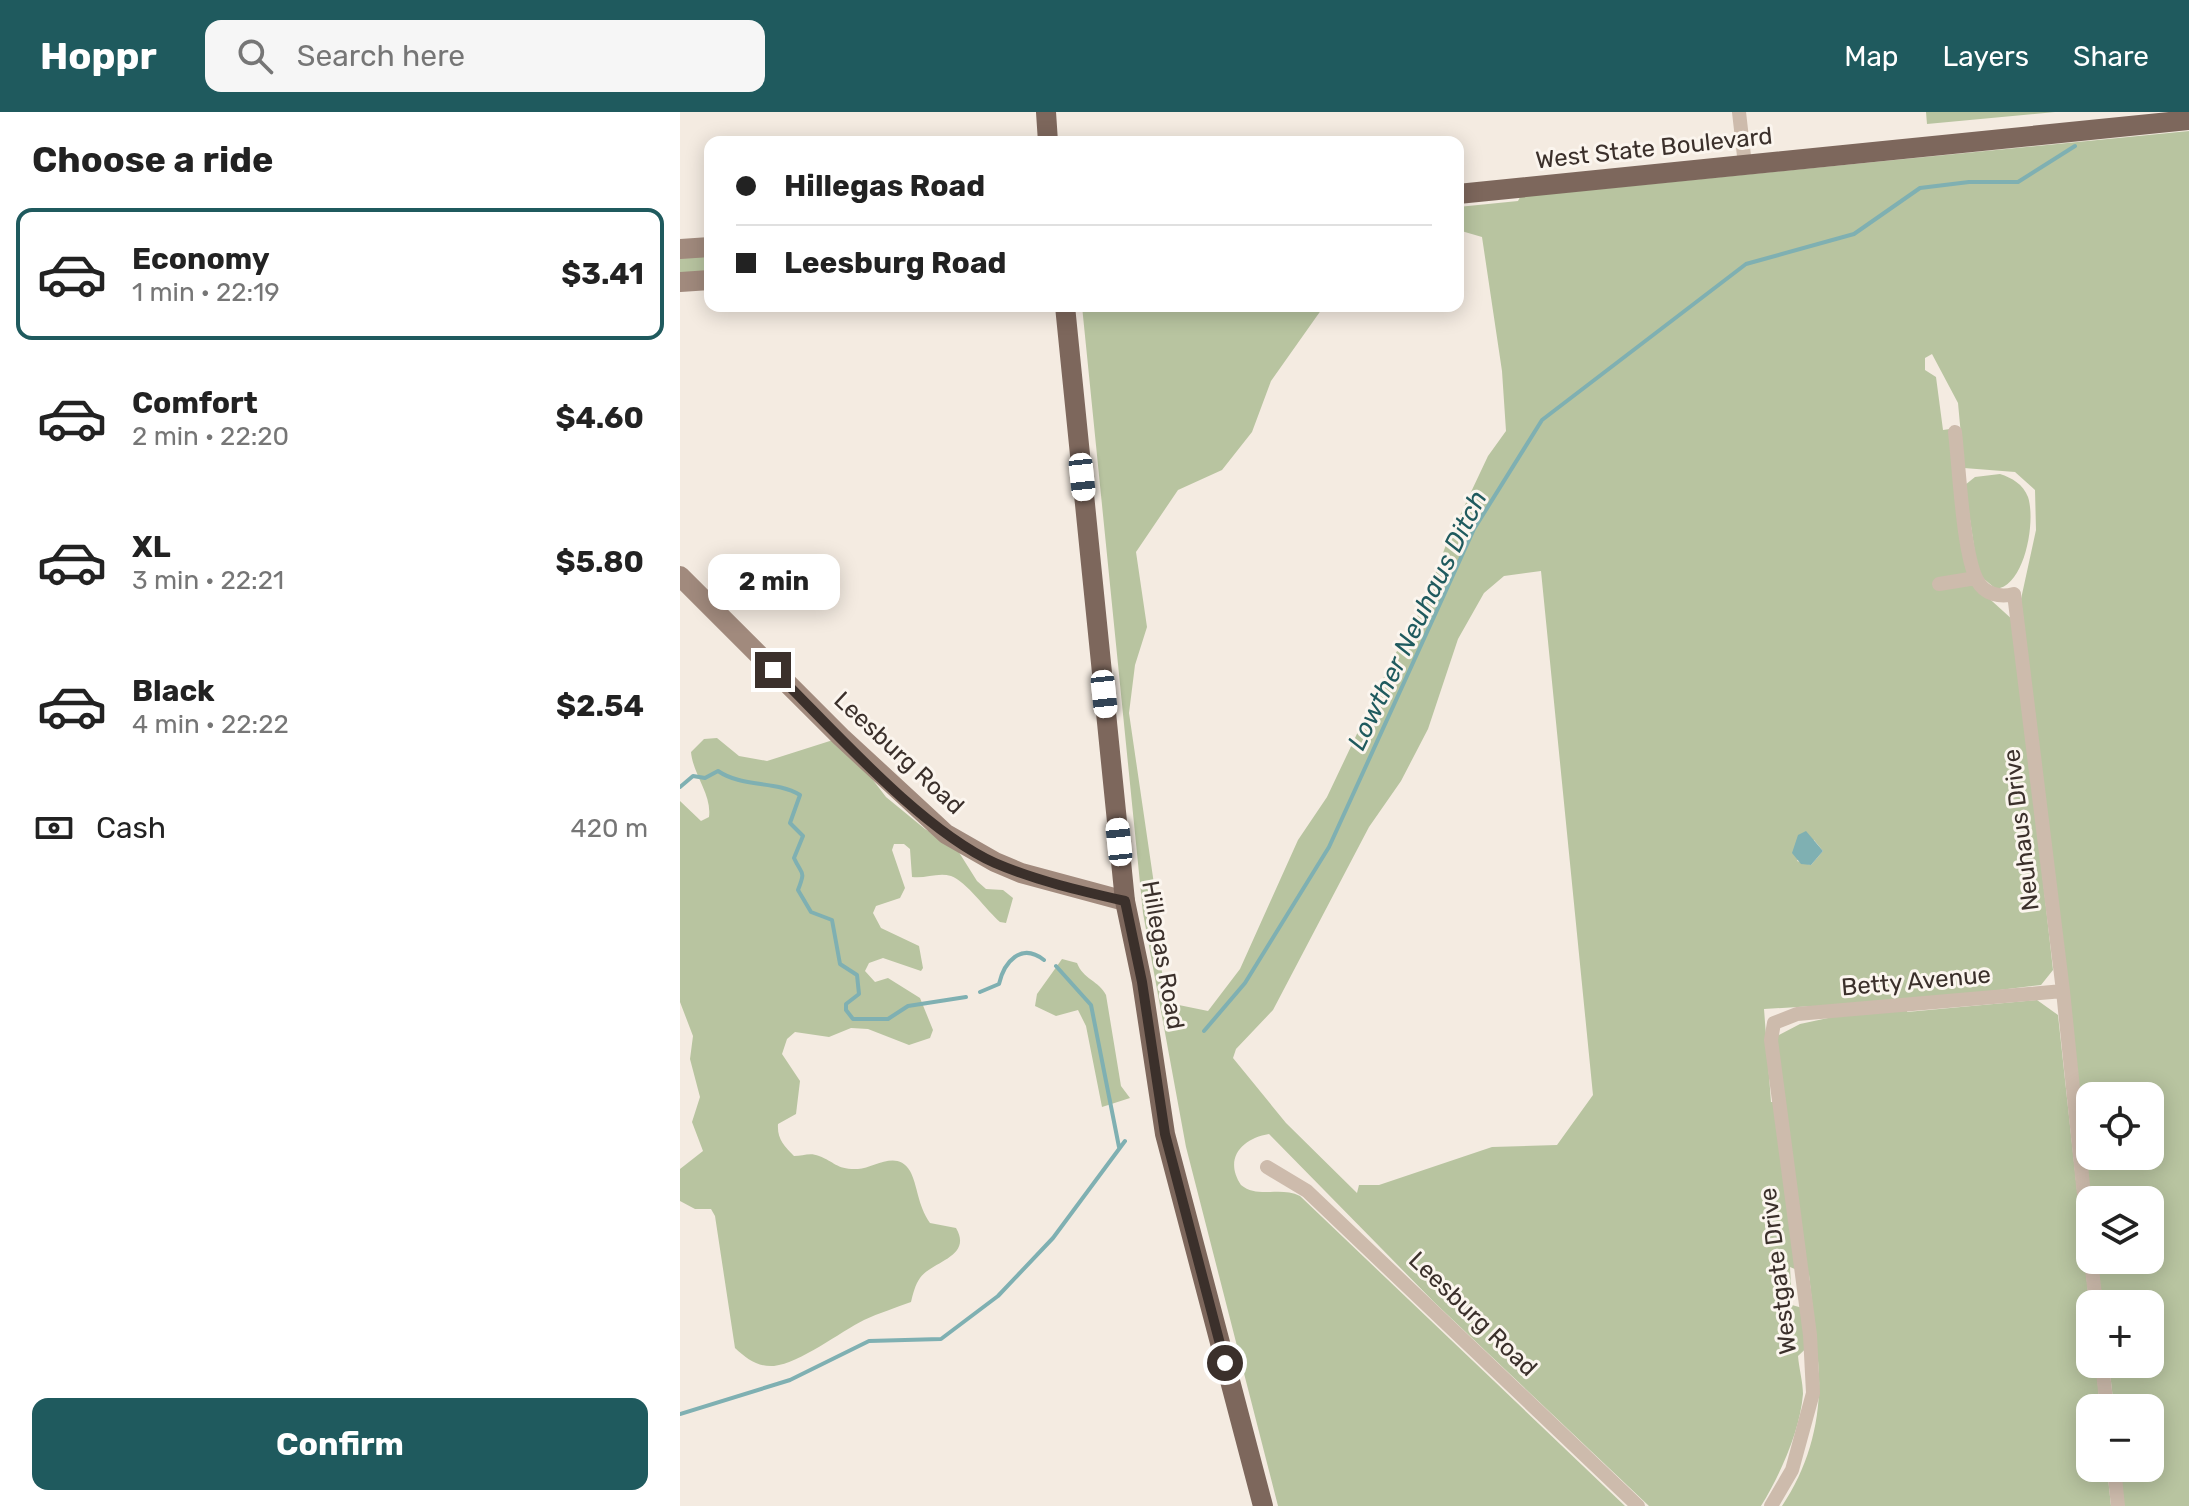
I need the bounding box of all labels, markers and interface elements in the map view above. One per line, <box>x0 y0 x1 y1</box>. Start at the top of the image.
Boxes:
search box <box>205 20 765 92</box>
text: Hoppr <box>40 33 157 79</box>
icon: search <box>233 34 277 78</box>
text: Search here <box>297 38 465 74</box>
text: Map <box>1844 40 1899 73</box>
text: Layers <box>1943 40 2029 73</box>
text: Share <box>2073 40 2149 73</box>
street label: West State Boulevard <box>1534 122 1774 174</box>
text: Choose a ride <box>32 138 273 181</box>
text: Hillegas Road <box>784 168 985 204</box>
icon: car <box>36 238 108 310</box>
text: Economy <box>132 241 270 277</box>
text: Leesburg Road <box>784 245 1007 281</box>
text: $3.41 <box>561 256 644 292</box>
text: 1 min · 22:19 <box>132 277 280 308</box>
icon: car <box>36 382 108 454</box>
text: Comfort <box>132 385 258 421</box>
text: $4.60 <box>555 400 644 436</box>
text: 2 min · 22:20 <box>132 421 289 452</box>
car <box>1068 452 1096 502</box>
water label: Lowther Neuhaus Ditch <box>1341 485 1494 755</box>
icon: car <box>36 526 108 598</box>
text: XL <box>132 529 171 565</box>
text: $5.80 <box>556 544 644 580</box>
callout: 2 min <box>707 554 839 610</box>
text: 3 min · 22:21 <box>132 565 284 596</box>
text: 2 min <box>739 566 809 597</box>
route end <box>755 652 791 688</box>
car <box>1090 669 1118 719</box>
icon: car <box>36 670 108 742</box>
text: Black <box>132 673 215 709</box>
street label: Leesburg Road <box>828 686 970 820</box>
text: $2.54 <box>556 688 644 724</box>
text: 4 min · 22:22 <box>132 709 289 740</box>
street label: Neuhaus Drive <box>1997 748 2045 912</box>
icon: cash <box>32 806 76 850</box>
text: Cash <box>96 810 166 846</box>
text: 420 m <box>571 813 648 844</box>
car <box>1105 817 1133 867</box>
street label: Hillegas Road <box>1136 878 1190 1032</box>
street label: Betty Avenue <box>1840 961 1992 1001</box>
map controls <box>2076 1082 2164 1482</box>
button: locate <box>2076 1082 2164 1170</box>
street label: Westgate Drive <box>1754 1186 1802 1356</box>
button: layers <box>2076 1186 2164 1274</box>
street label: Leesburg Road <box>1403 1246 1543 1382</box>
button: + <box>2076 1290 2164 1378</box>
route start <box>1207 1345 1243 1381</box>
button: − <box>2076 1394 2164 1482</box>
button: Confirm <box>32 1398 648 1490</box>

